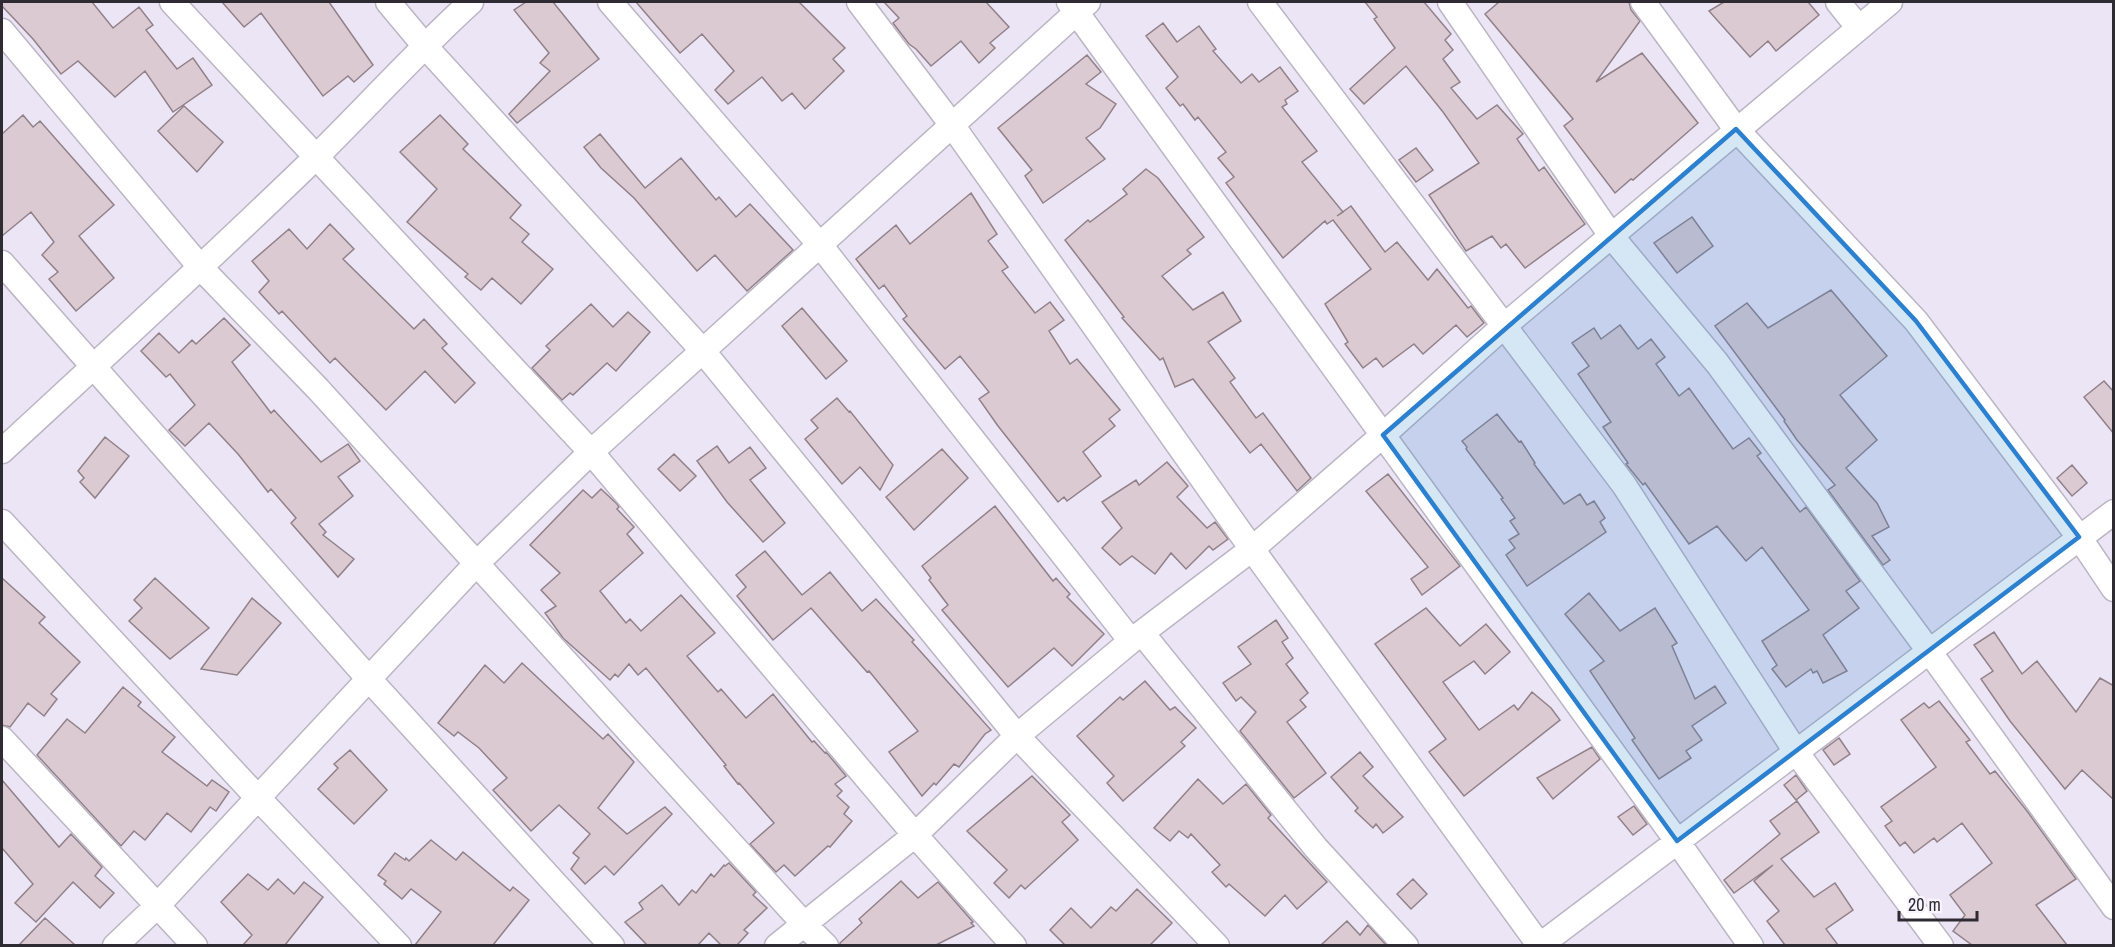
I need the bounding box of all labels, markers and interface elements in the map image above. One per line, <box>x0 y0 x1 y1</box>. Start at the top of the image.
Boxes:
scale bar <box>1899 884 1977 922</box>
text: 20 m <box>1908 892 1941 917</box>

